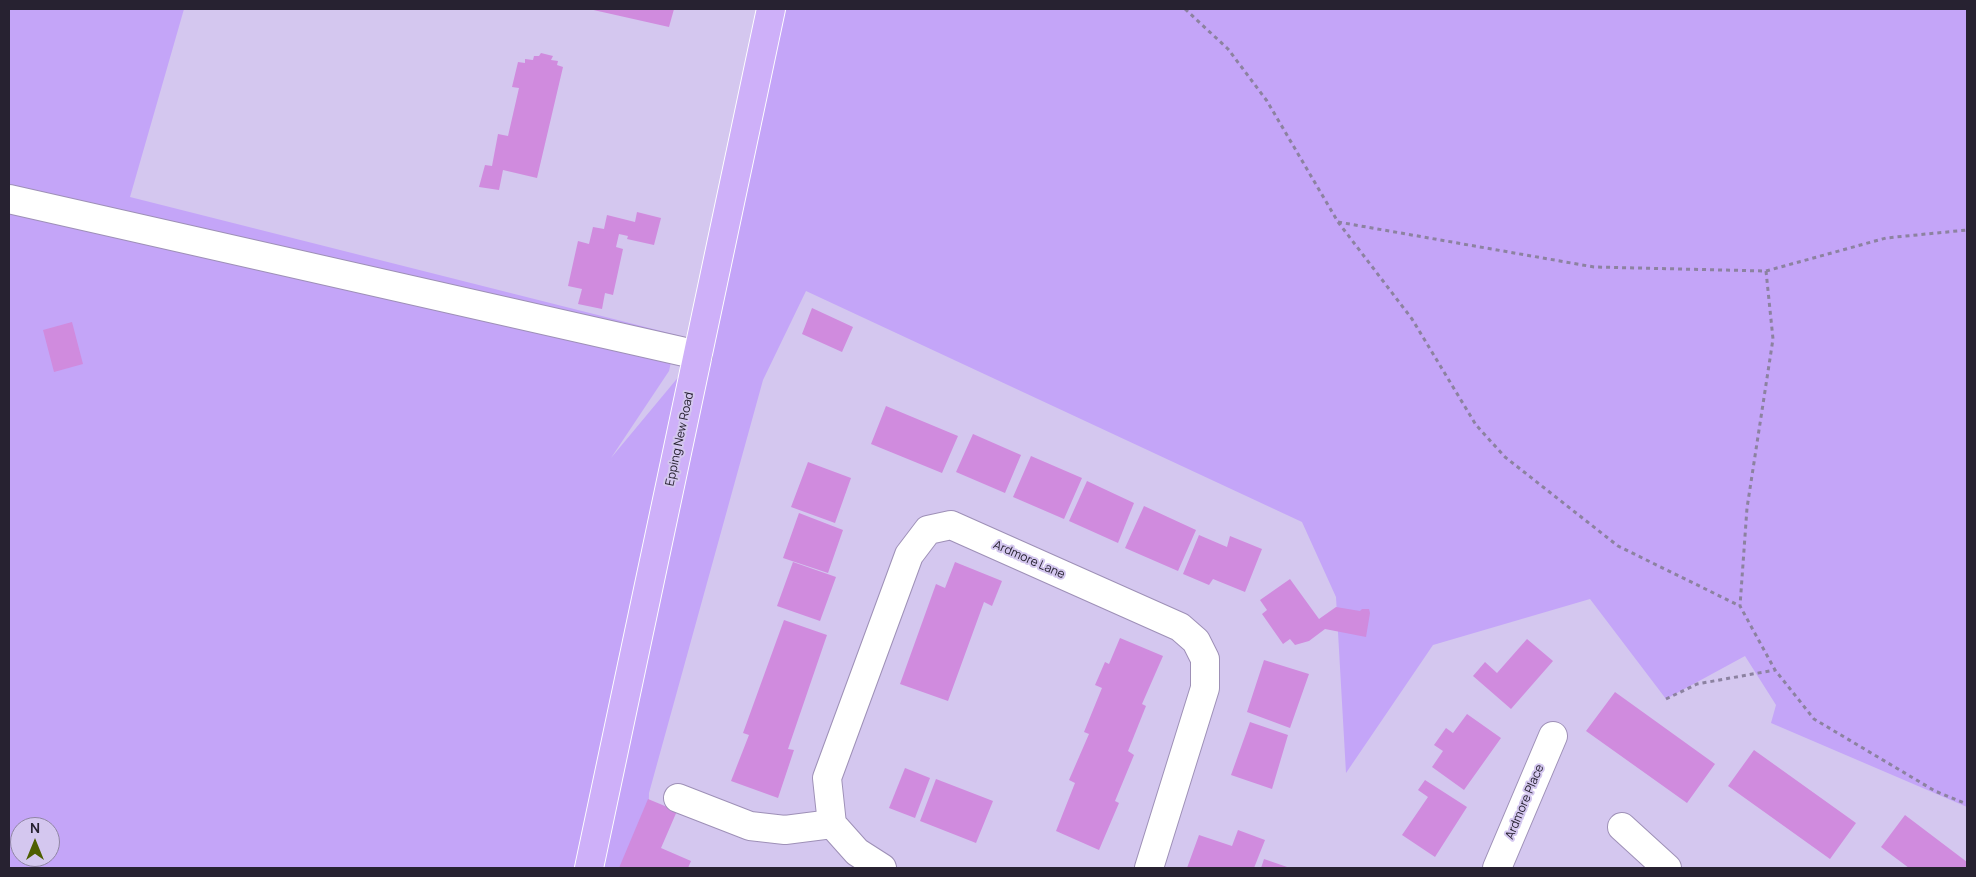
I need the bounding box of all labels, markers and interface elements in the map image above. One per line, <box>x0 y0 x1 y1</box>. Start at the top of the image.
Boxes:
street label: Epping New Road <box>663 391 697 487</box>
street label: Ardmore Lane <box>991 538 1067 582</box>
street label: Ardmore Place <box>1503 762 1547 842</box>
north arrow <box>10 817 60 867</box>
text: N <box>30 818 40 837</box>

